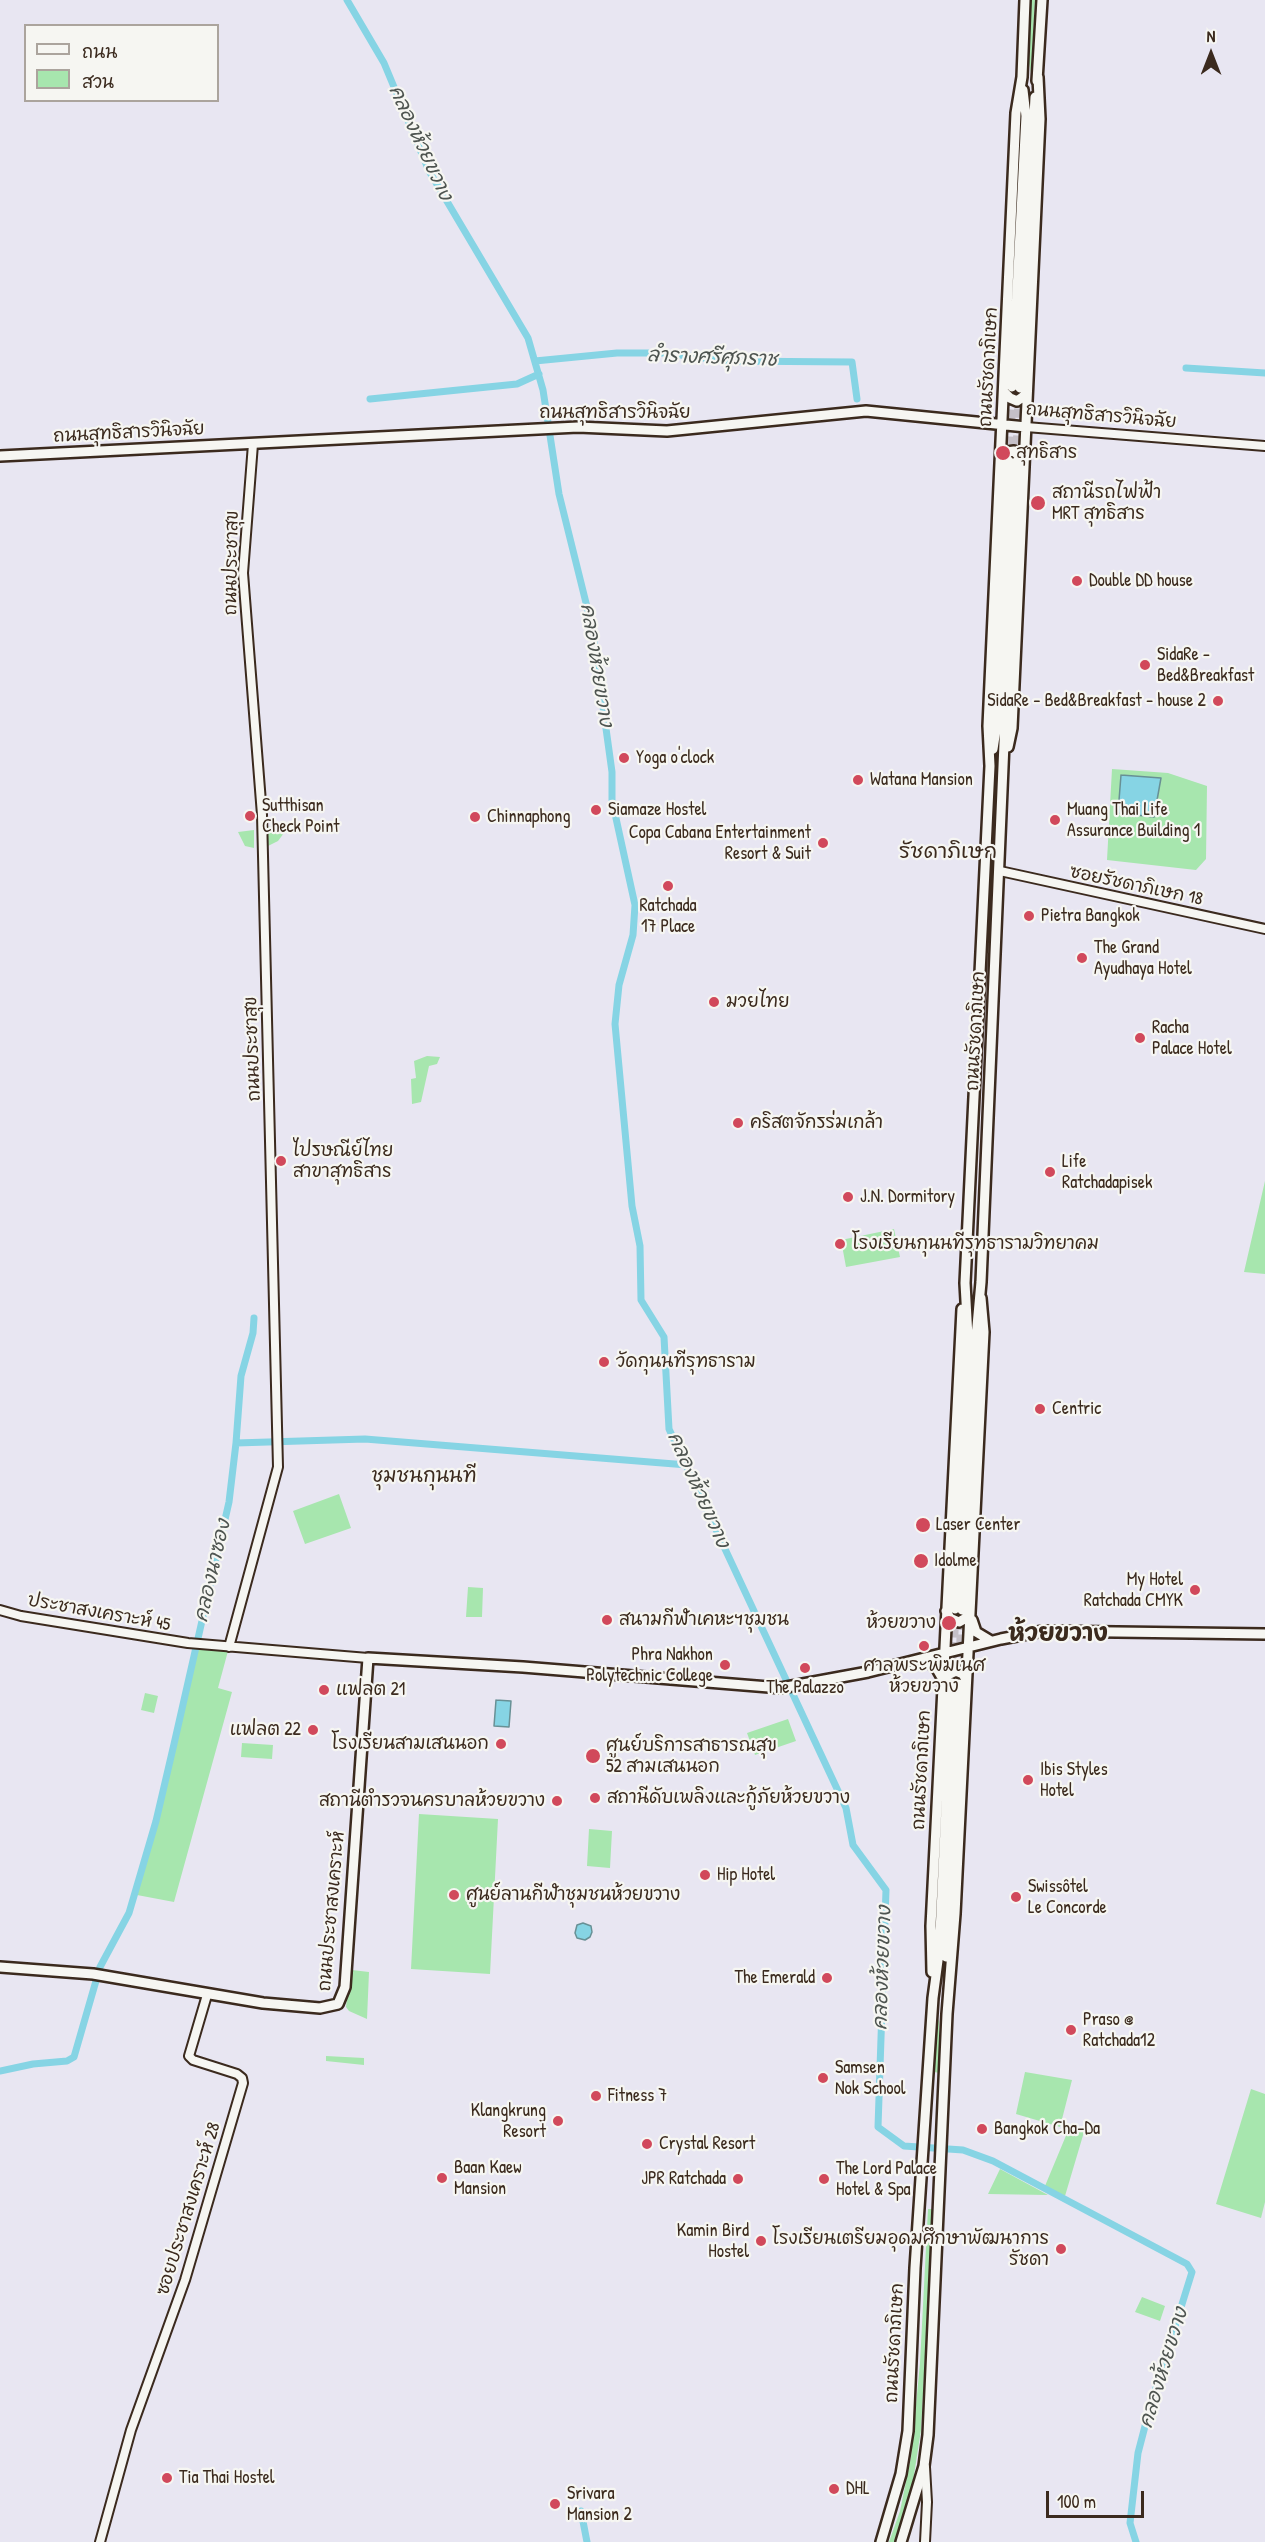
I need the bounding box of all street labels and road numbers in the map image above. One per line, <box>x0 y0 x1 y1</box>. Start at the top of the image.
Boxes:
street label: ถนนรัชดาภิเษก <box>975 306 1003 428</box>
street label: ถนนสุทธิสารวินิจฉัย <box>1025 399 1177 433</box>
street label: ถนนสุทธิสารวินิจฉัย <box>539 402 691 424</box>
street label: ถนนสุทธิสารวินิจฉัย <box>53 418 205 448</box>
street label: ถนนประชาสุข <box>220 510 244 616</box>
street label: ซอยรัชดาภิเษก 18 <box>1067 861 1205 911</box>
street label: ถนนรัชดาภิเษก <box>962 970 990 1092</box>
street label: ถนนประชาสุข <box>240 996 266 1102</box>
street label: ประชาสงเคราะห์ 45 <box>26 1590 172 1636</box>
street label: ถนนรัชดาภิเษก <box>908 1709 936 1831</box>
street label: ถนนประชาสงเคราะห์ <box>314 1830 350 1992</box>
street label: ซอยประชาสงเคราะห์ 28 <box>152 2120 226 2298</box>
street label: ถนนรัชดาภิเษก <box>881 2282 909 2404</box>

